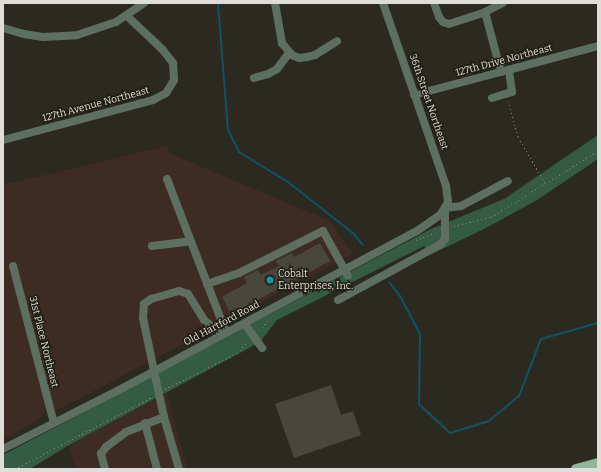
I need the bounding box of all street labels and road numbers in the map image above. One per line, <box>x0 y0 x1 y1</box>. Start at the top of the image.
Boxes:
street label: 127th Drive Northeast <box>454 42 554 80</box>
street label: 36th Street Northeast <box>406 53 450 151</box>
street label: 127th Avenue Northeast <box>41 85 151 125</box>
street label: 31st Place Northeast <box>26 295 60 389</box>
street label: Old Hartford Road <box>182 299 262 349</box>

